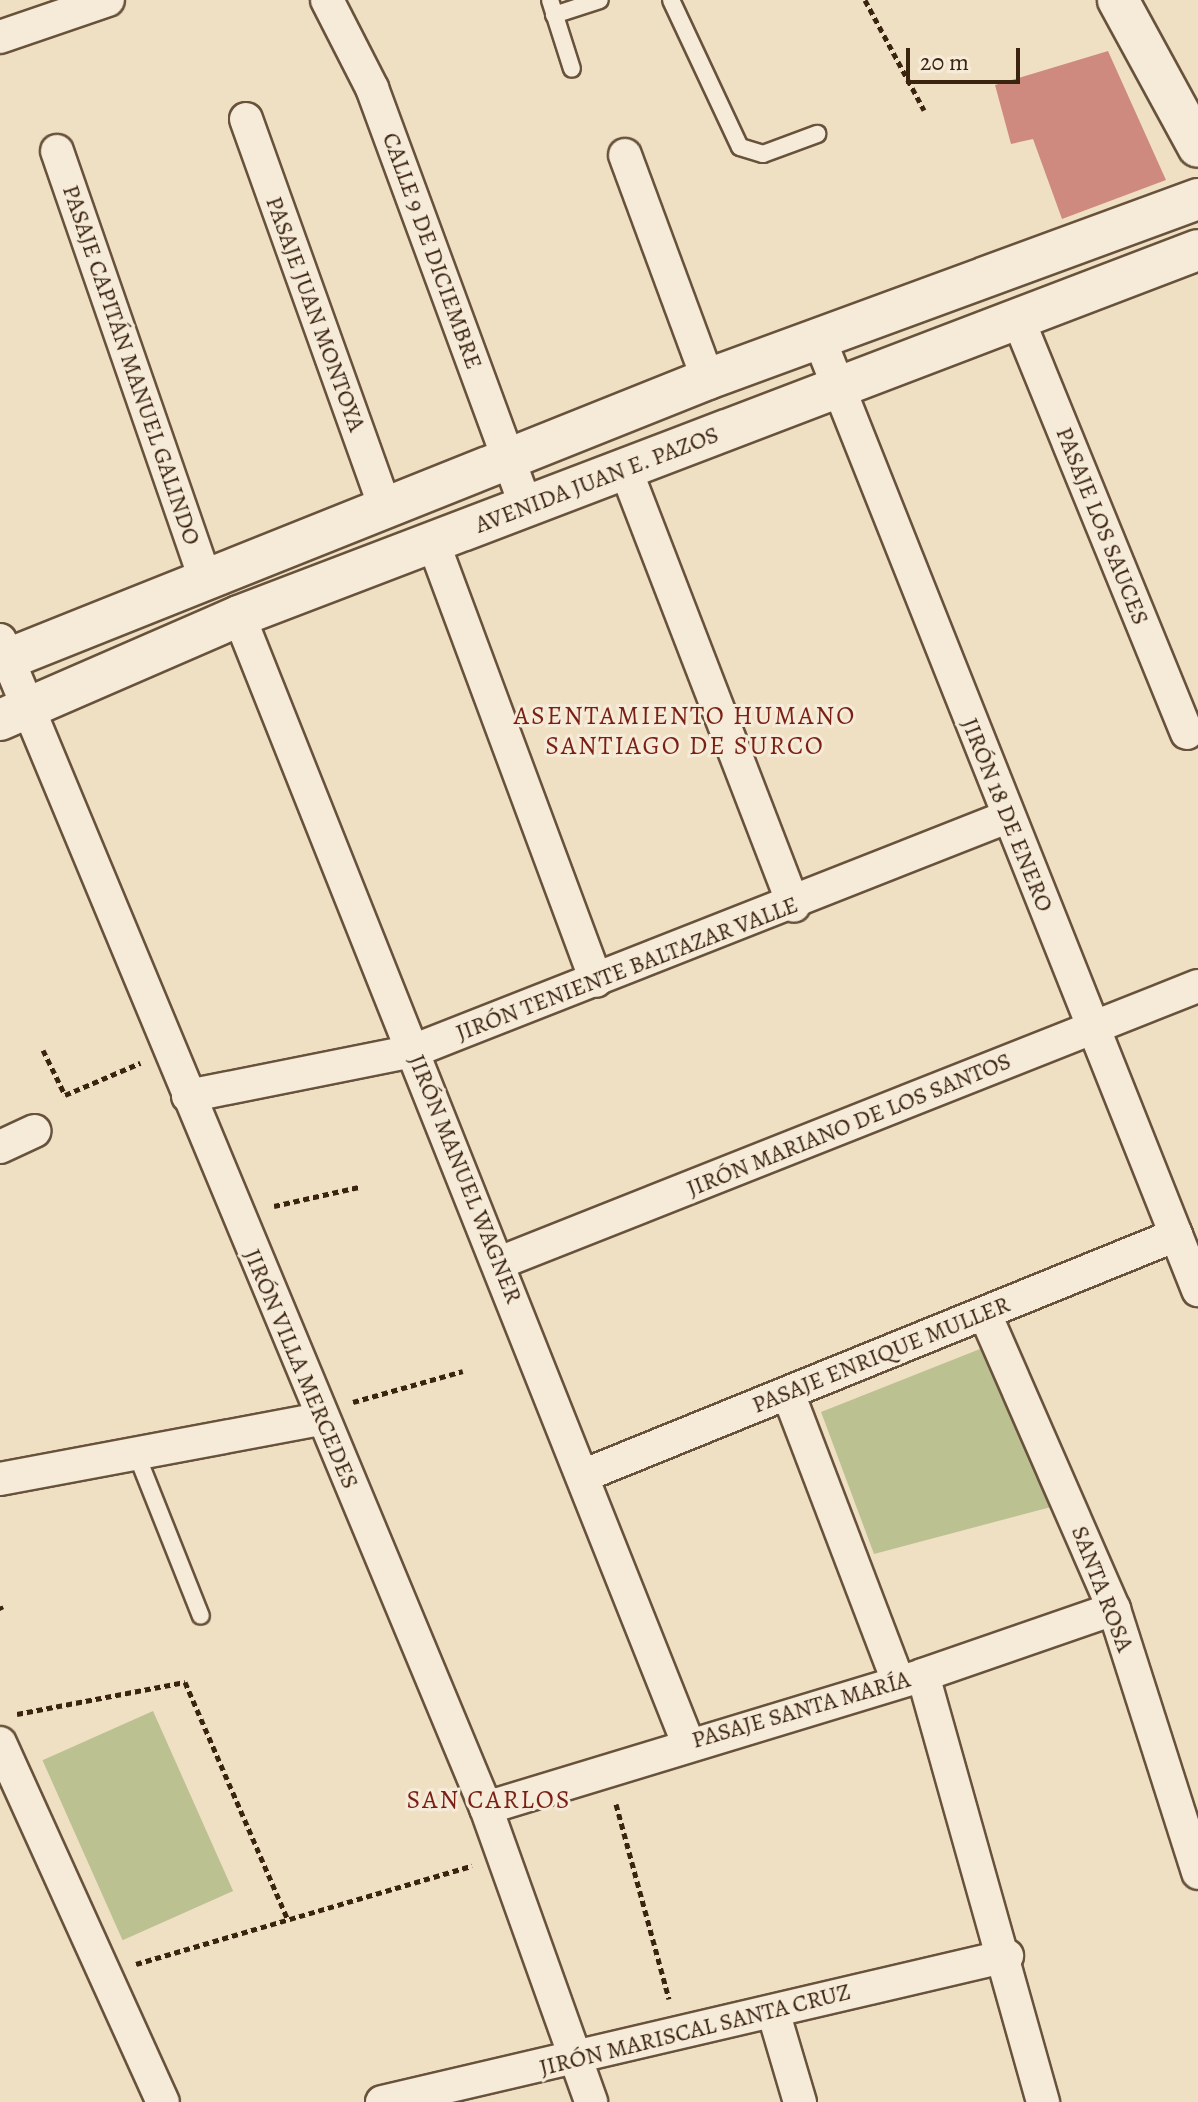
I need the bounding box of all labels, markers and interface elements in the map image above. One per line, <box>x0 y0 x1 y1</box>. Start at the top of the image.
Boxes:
scale bar <box>910 32 1024 82</box>
text: 20 m <box>920 46 969 78</box>
street label: CALLE 9 DE DICIEMBRE <box>376 129 488 373</box>
street label: PASAJE CAPITÁN MANUEL GALINDO <box>56 181 206 549</box>
street label: PASAJE JUAN MONTOYA <box>259 193 371 435</box>
street label: AVENIDA JUAN E. PAZOS <box>471 420 723 540</box>
street label: PASAJE LOS SAUCES <box>1049 423 1155 629</box>
district label: ASENTAMIENTO HUMANO SANTIAGO DE SURCO <box>514 700 856 762</box>
street label: JIRÓN 18 DE ENERO <box>955 714 1059 916</box>
street label: JIRÓN TENIENTE BALTAZAR VALLE <box>452 890 802 1048</box>
street label: JIRÓN MARIANO DE LOS SANTOS <box>683 1047 1015 1203</box>
street label: JIRÓN MANUEL WAGNER <box>402 1050 528 1308</box>
street label: JIRÓN VILLA MERCEDES <box>237 1245 365 1493</box>
street label: PASAJE ENRIQUE MULLER <box>748 1290 1014 1420</box>
street label: SANTA ROSA <box>1065 1522 1139 1656</box>
street label: PASAJE SANTA MARÍA <box>688 1665 914 1755</box>
district label: SAN CARLOS <box>406 1784 572 1816</box>
street label: JIRÓN MARISCAL SANTA CRUZ <box>536 1977 854 2083</box>

